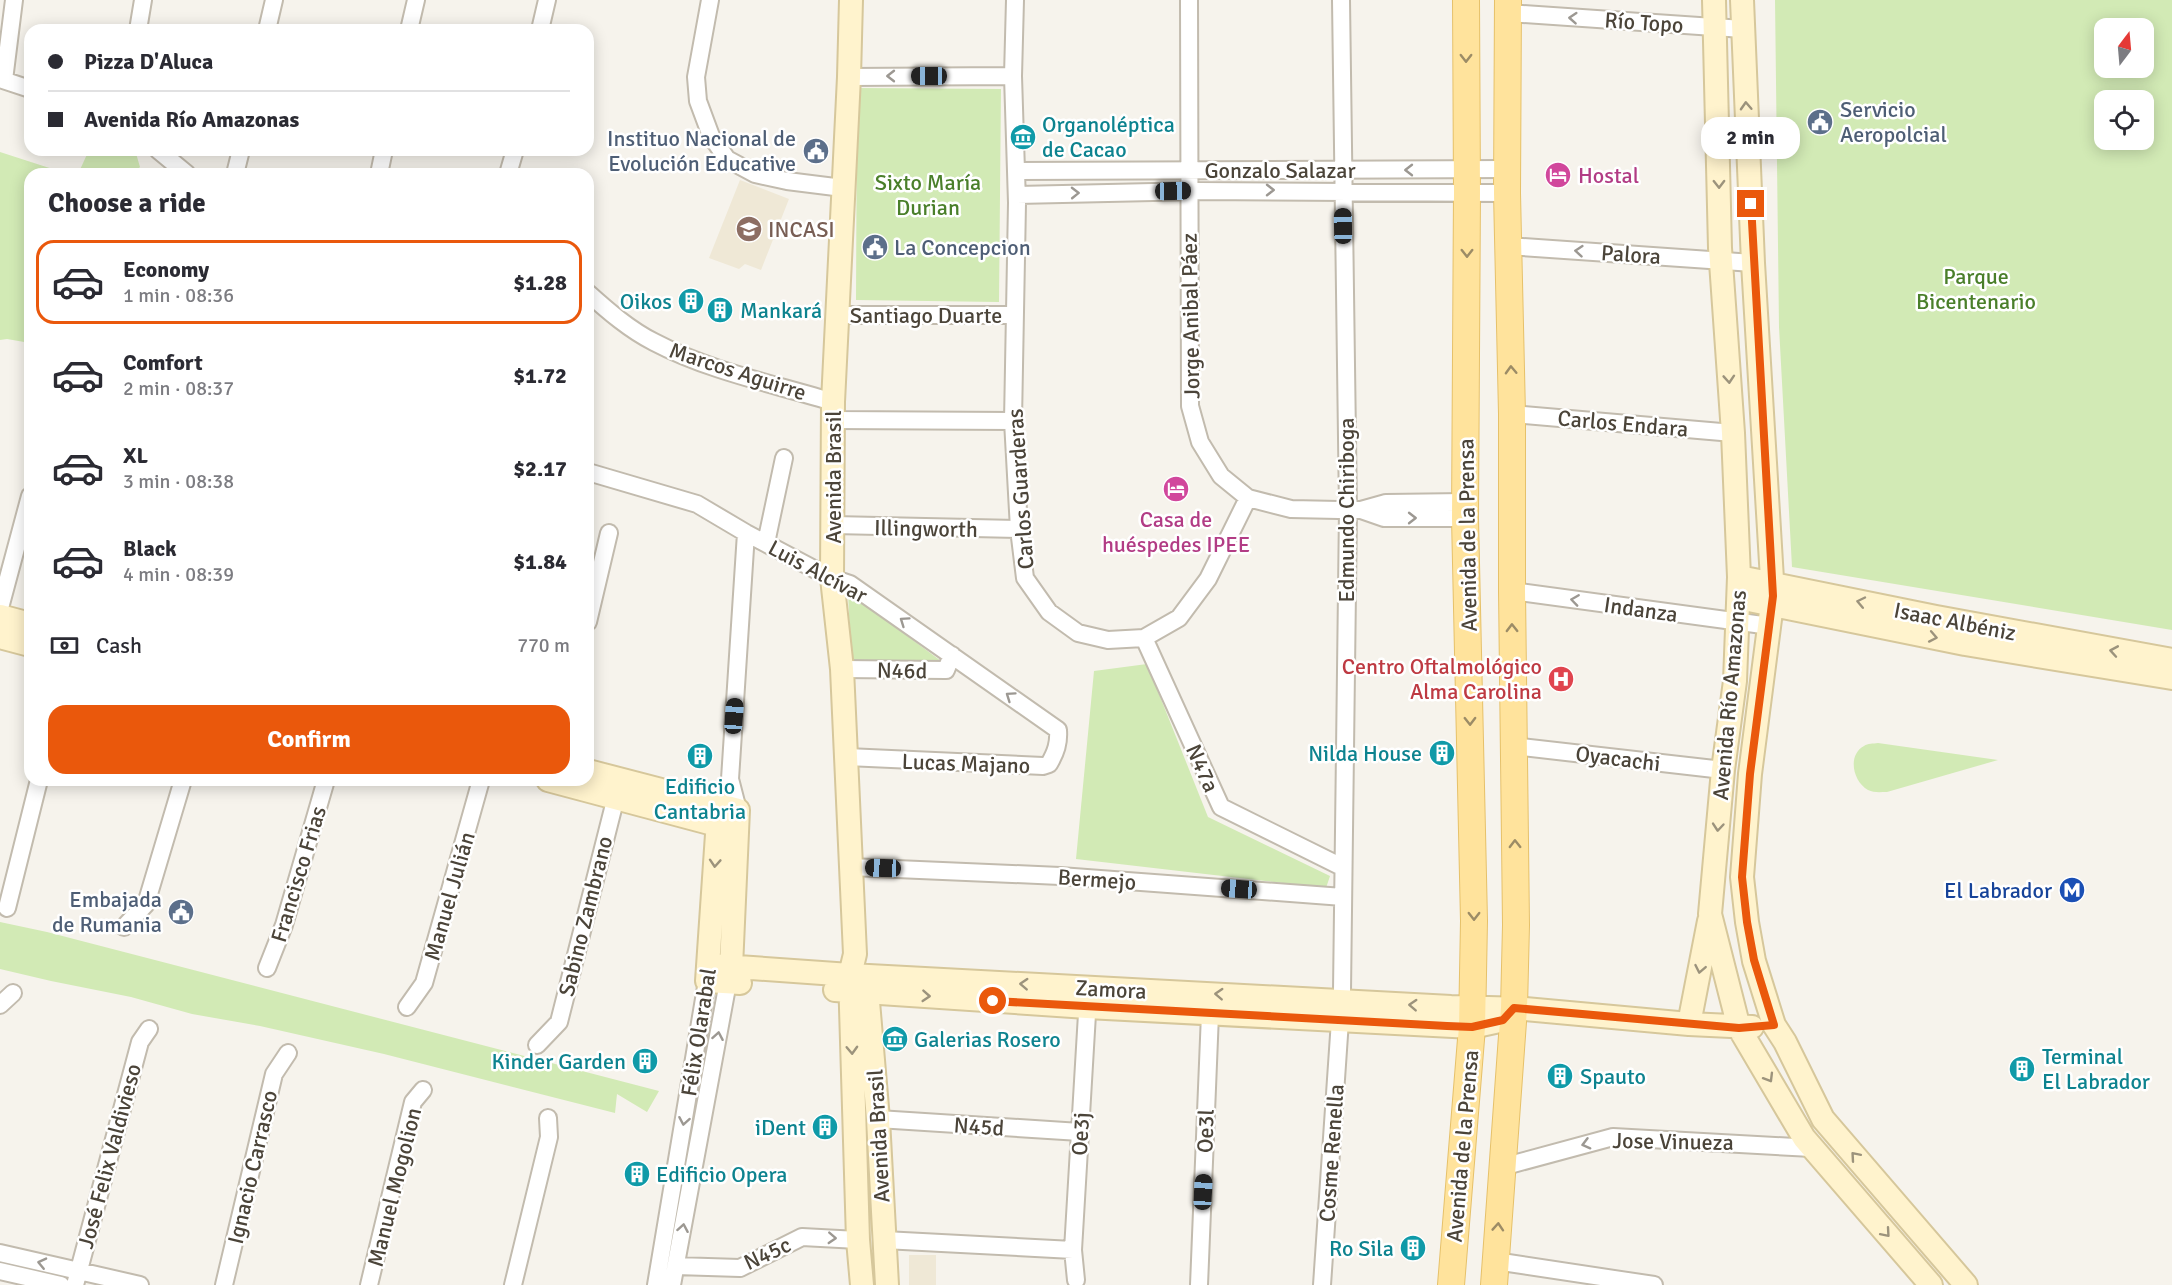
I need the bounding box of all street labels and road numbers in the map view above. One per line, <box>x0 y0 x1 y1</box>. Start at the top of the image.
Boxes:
street label: Río Topo <box>1604 6 1684 39</box>
street label: Gonzalo Salazar <box>1204 157 1356 184</box>
street label: Jorge Anibal Páez <box>1176 233 1205 399</box>
street label: Palora <box>1600 239 1662 270</box>
street label: Santiago Duarte <box>850 302 1002 329</box>
street label: Marcos Aguirre <box>666 337 810 406</box>
street label: Carlos Endara <box>1557 404 1689 443</box>
street label: Carlos Guarderas <box>1001 408 1040 570</box>
street label: Avenida Brasil <box>820 410 847 544</box>
street label: Edmundo Chiriboga <box>1333 418 1360 602</box>
street label: Avenida de la Prensa <box>1452 438 1483 632</box>
street label: Illingworth <box>874 514 978 543</box>
street label: Luis Alcívar <box>764 534 872 609</box>
street label: Avenida Río Amazonas <box>1707 589 1752 801</box>
street label: Indanza <box>1602 591 1680 628</box>
street label: Isaac Albéniz <box>1892 596 2018 647</box>
street label: N46d <box>877 657 927 684</box>
street label: N47a <box>1180 740 1225 796</box>
street label: Oyacachi <box>1574 740 1662 777</box>
street label: Lucas Majano <box>901 748 1031 779</box>
street label: Francisco Frias <box>265 803 332 945</box>
street label: Manuel Julián <box>418 829 481 964</box>
street label: Sabino Zambrano <box>553 833 618 999</box>
street label: Bermejo <box>1057 863 1137 896</box>
street label: Félix Olarabal <box>675 966 722 1098</box>
street label: Zamora <box>1075 974 1147 1005</box>
street label: Avenida de la Prensa <box>1441 1049 1484 1243</box>
street label: José Felix Valdivieso <box>72 1061 147 1251</box>
street label: Avenida Brasil <box>862 1069 895 1203</box>
street label: Cosme Renella <box>1313 1083 1350 1223</box>
street label: Ignacio Carrasco <box>222 1088 283 1247</box>
street label: Manuel Mogolion <box>362 1105 427 1270</box>
street label: Oe3l <box>1191 1109 1220 1153</box>
street label: N45d <box>953 1111 1005 1142</box>
street label: Oe3j <box>1066 1112 1095 1156</box>
street label: Jose Vinueza <box>1612 1127 1734 1156</box>
street label: N45c <box>739 1231 795 1276</box>

